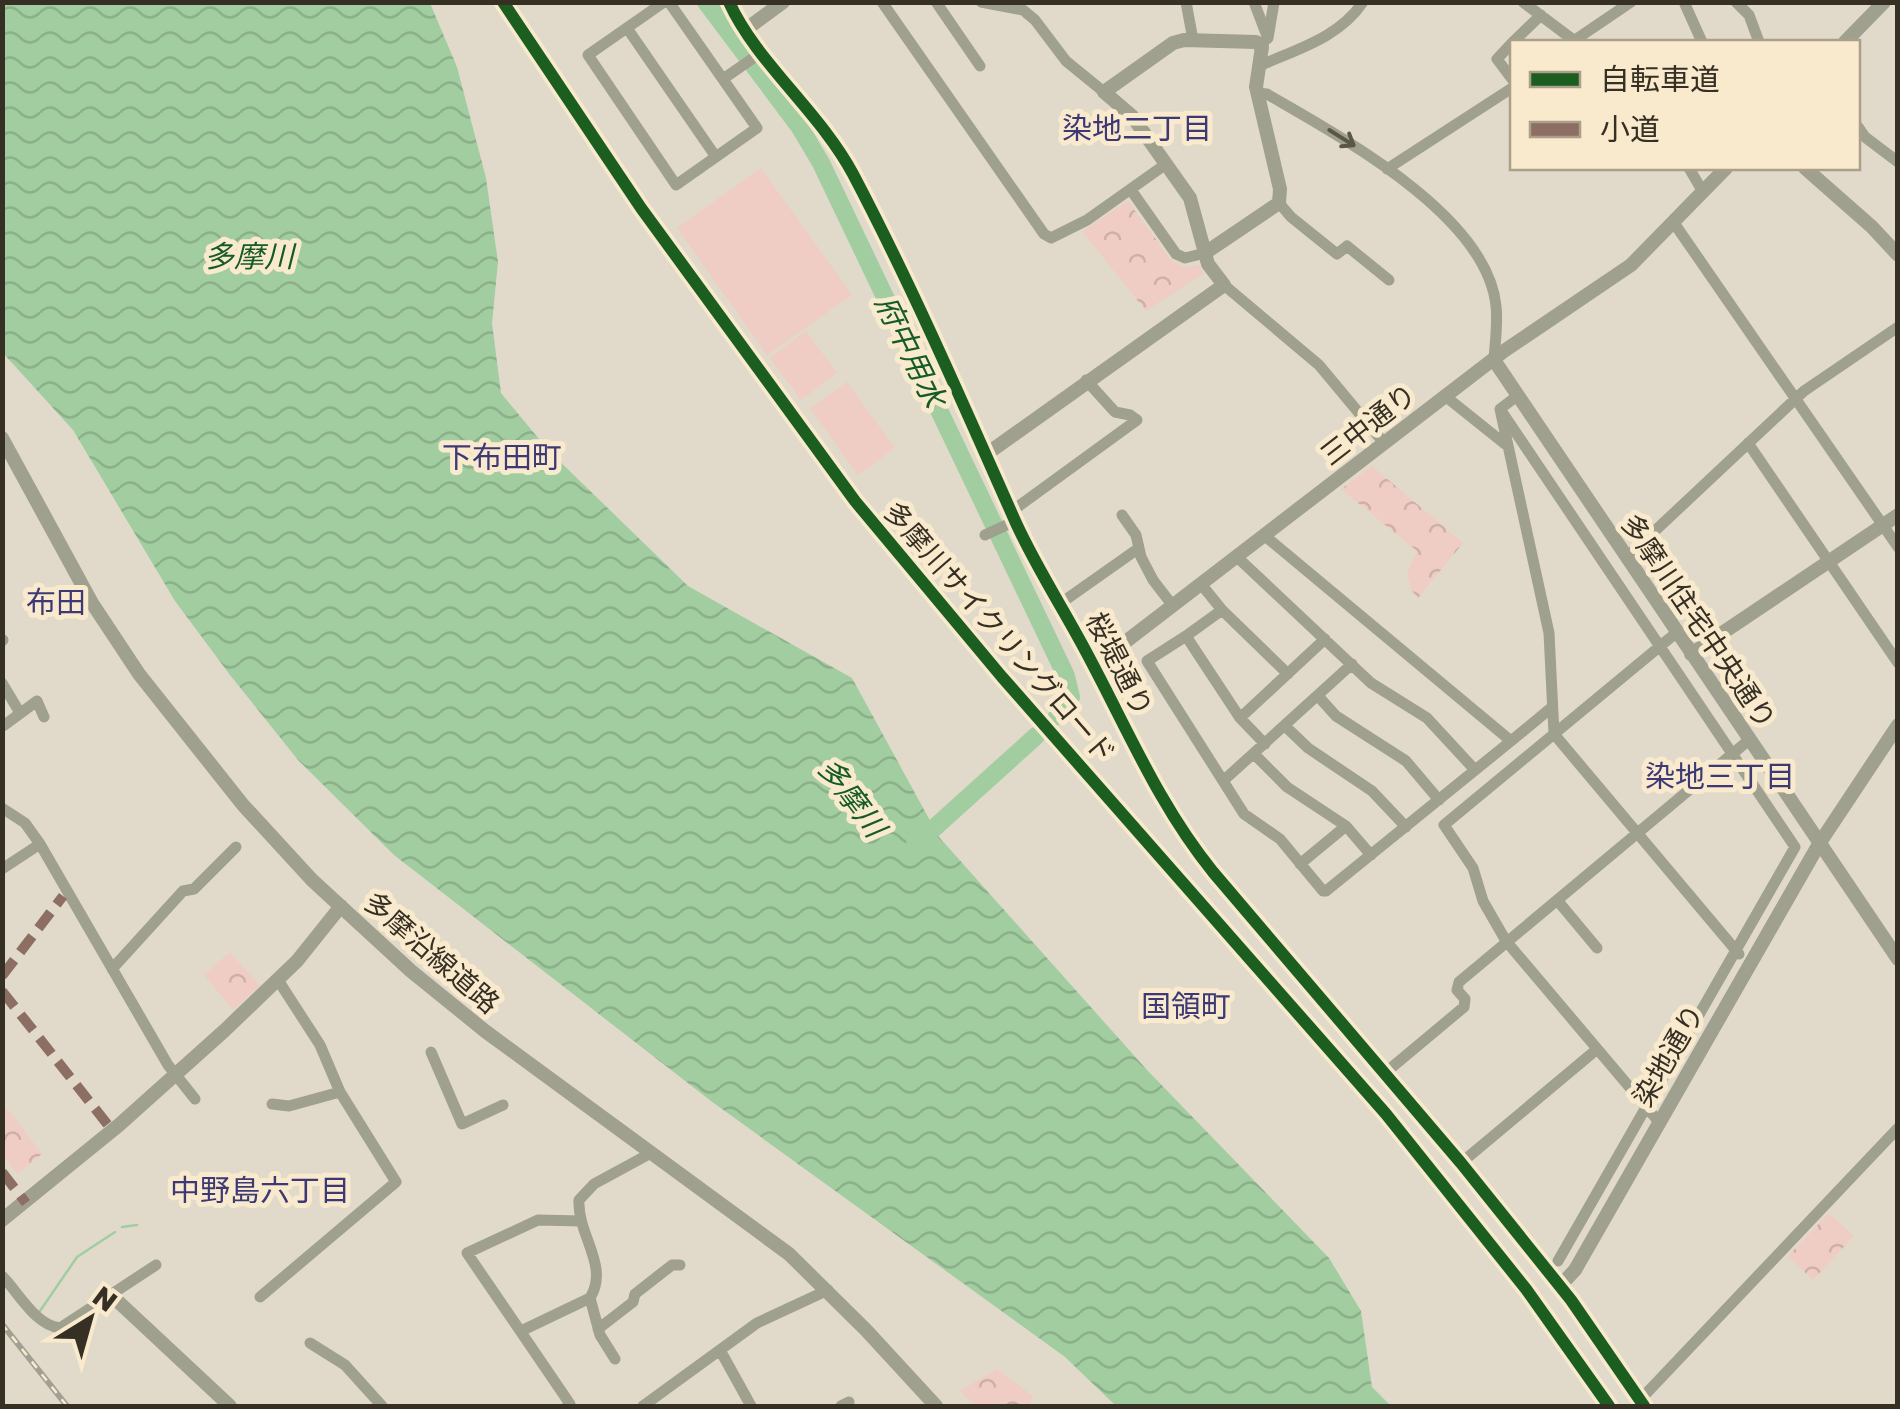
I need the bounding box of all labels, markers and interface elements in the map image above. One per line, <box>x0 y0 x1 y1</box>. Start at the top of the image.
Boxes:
legend <box>1510 40 1860 170</box>
text: 自転車道 <box>1600 61 1720 97</box>
district label: 染地二丁目 <box>1062 110 1212 146</box>
text: 小道 <box>1600 111 1660 147</box>
one-way arrow <box>1327 128 1356 149</box>
water label: 多摩川 <box>204 238 297 274</box>
water label: 府中用水 <box>869 289 955 416</box>
street label: 三中通り <box>1314 377 1422 471</box>
district label: 下布田町 <box>442 439 562 475</box>
street label: 多摩川サイクリングロード <box>878 495 1122 769</box>
street label: 多摩川住宅中央通り <box>1615 507 1783 735</box>
district label: 布田 <box>26 584 86 620</box>
street label: 桜堤通り <box>1080 607 1160 721</box>
water label: 多摩川 <box>811 750 895 846</box>
district label: 染地三丁目 <box>1645 758 1795 794</box>
street label: 多摩沿線道路 <box>358 884 506 1020</box>
district label: 国領町 <box>1141 988 1231 1024</box>
street label: 染地通り <box>1626 998 1710 1112</box>
district label: 中野島六丁目 <box>170 1172 350 1208</box>
north arrow <box>40 1269 140 1369</box>
text: N <box>87 1279 124 1318</box>

